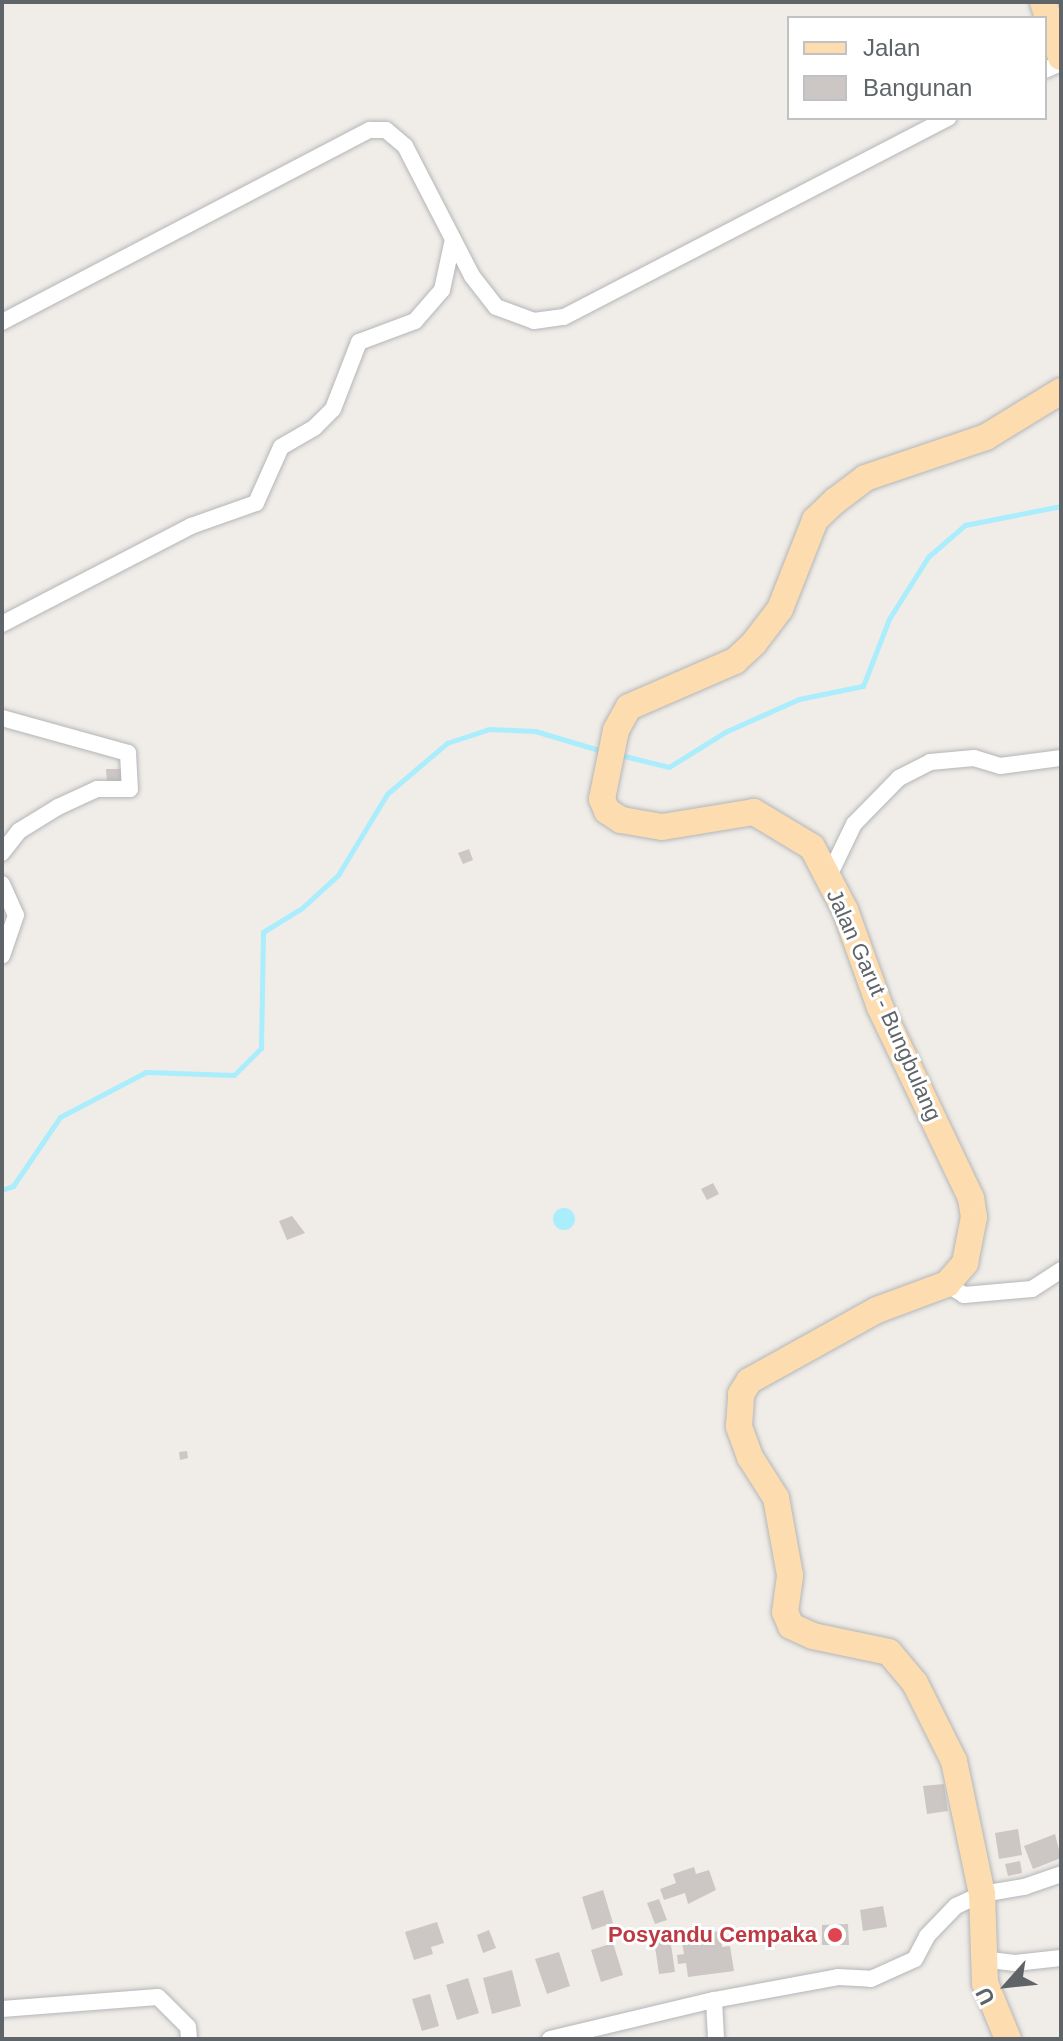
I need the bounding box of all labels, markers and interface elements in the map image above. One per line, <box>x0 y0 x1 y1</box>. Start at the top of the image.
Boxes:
legend <box>787 16 1047 120</box>
text: Jalan <box>863 34 920 61</box>
text: Bangunan <box>863 74 972 101</box>
street label: Jalan Garut - Bungbulang <box>821 885 947 1125</box>
place label: Posyandu Cempaka <box>608 1922 817 1948</box>
marker: Posyandu Cempaka <box>824 1924 846 1946</box>
north arrow <box>967 1945 1047 2025</box>
text: U <box>970 1983 1000 2009</box>

